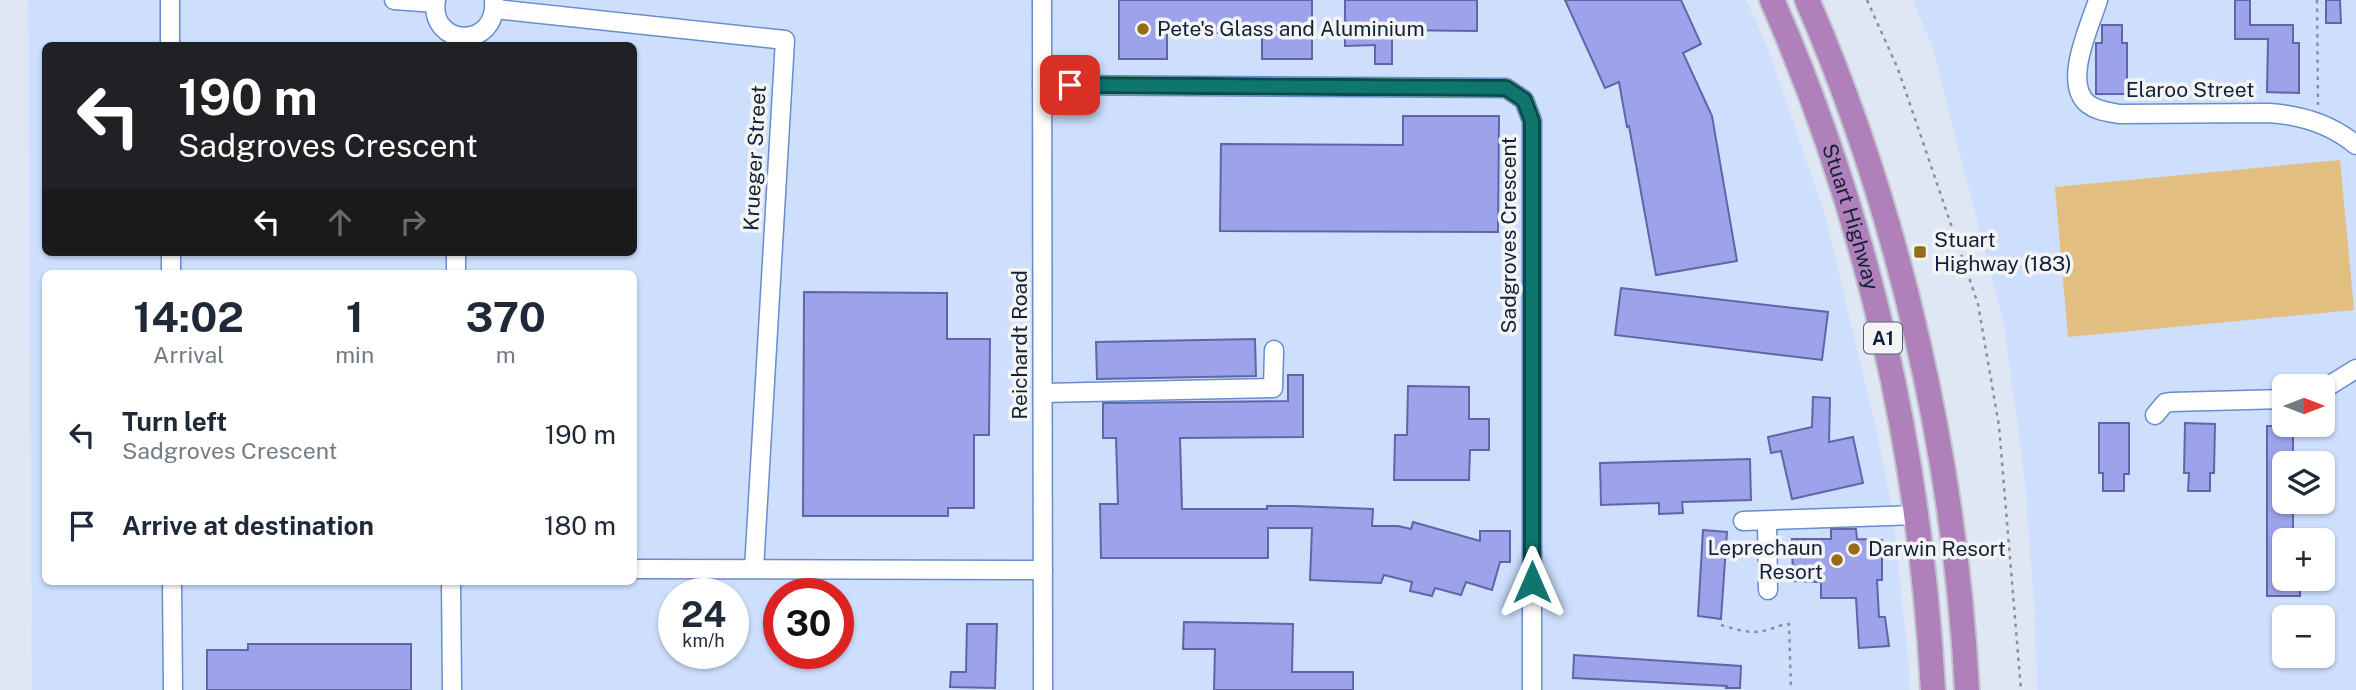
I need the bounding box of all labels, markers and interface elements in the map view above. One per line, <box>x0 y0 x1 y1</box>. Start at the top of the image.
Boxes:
place label: Pete's Glass and Aluminium <box>1157 16 1425 41</box>
marker: Pete's Glass and Aluminium <box>1135 21 1151 37</box>
pin <box>1040 55 1100 115</box>
icon: arrive <box>1051 66 1089 104</box>
text: 190 m <box>178 68 318 126</box>
icon: left <box>63 70 154 161</box>
street label: Elaroo Street <box>2126 77 2254 102</box>
street label: Krueger Street <box>738 85 771 231</box>
text: Sadgroves Crescent <box>178 127 478 164</box>
street label: Sadgroves Crescent <box>1496 137 1521 333</box>
street label: Stuart Highway <box>1817 140 1884 293</box>
icon: left <box>248 203 286 241</box>
icon: ahead <box>321 203 359 241</box>
icon: right <box>394 203 432 241</box>
place label: Stuart Highway (183) <box>1934 227 2072 276</box>
marker: Stuart Highway (183) <box>1912 244 1928 260</box>
street label: Reichardt Road <box>1007 270 1032 420</box>
text: 14:02 <box>133 292 244 341</box>
text: 1 <box>346 292 364 341</box>
text: 370 <box>466 292 546 341</box>
road number: A1 <box>1864 322 1902 354</box>
text: Arrival <box>153 341 224 368</box>
text: min <box>335 341 374 368</box>
text: m <box>496 341 516 368</box>
north arrow <box>2272 374 2334 438</box>
map controls <box>2272 374 2335 668</box>
text: Turn left <box>122 406 227 437</box>
icon: left <box>63 416 101 454</box>
text: 190 m <box>545 419 616 450</box>
text: Sadgroves Crescent <box>122 437 338 464</box>
button: layers <box>2272 451 2335 514</box>
icon: arrive <box>63 507 101 545</box>
text: Arrive at destination <box>122 510 374 541</box>
text: 180 m <box>544 510 616 541</box>
button: + <box>2272 528 2335 591</box>
place label: Leprechaun Resort <box>1708 535 1823 584</box>
place label: Darwin Resort <box>1868 536 2006 561</box>
marker: Darwin Resort <box>1846 541 1862 557</box>
position arrow <box>1495 545 1569 619</box>
marker: Leprechaun Resort <box>1829 552 1845 568</box>
speed limit sign: 30 <box>763 578 854 669</box>
text: 24 <box>681 594 726 635</box>
button: − <box>2272 605 2335 668</box>
text: km/h <box>682 630 725 651</box>

